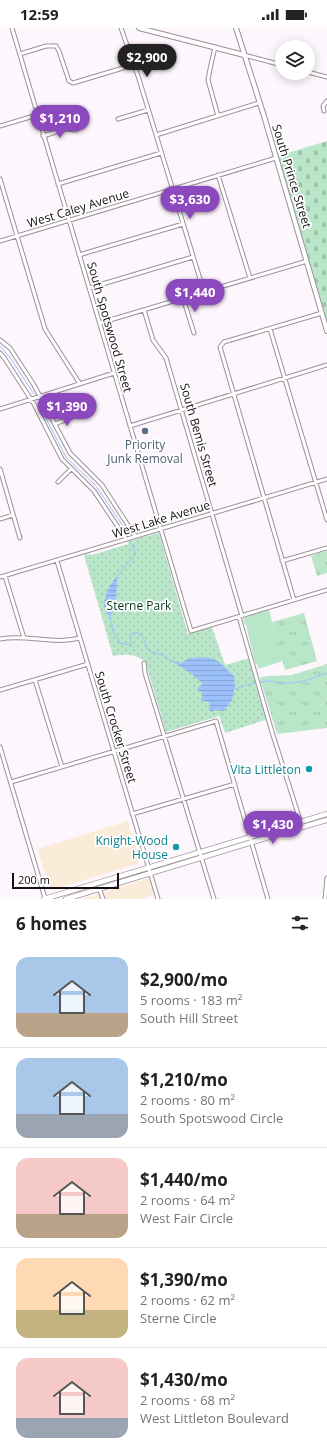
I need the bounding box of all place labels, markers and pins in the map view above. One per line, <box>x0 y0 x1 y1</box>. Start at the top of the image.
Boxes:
pin: $2,900 <box>114 44 180 78</box>
pin: $1,210 <box>27 105 93 139</box>
pin: $3,630 <box>157 186 223 220</box>
pin: $1,440 <box>162 279 228 313</box>
pin: $1,390 <box>34 393 100 427</box>
marker: Priority Junk Removal <box>140 426 150 436</box>
place label: Priority Junk Removal <box>106 436 183 467</box>
place label: Vita Littleton <box>230 761 301 778</box>
marker: Vita Littleton <box>304 764 314 774</box>
pin: $1,430 <box>240 811 306 845</box>
place label: Knight-Wood House <box>95 832 168 863</box>
marker: Knight-Wood House <box>171 842 181 852</box>

